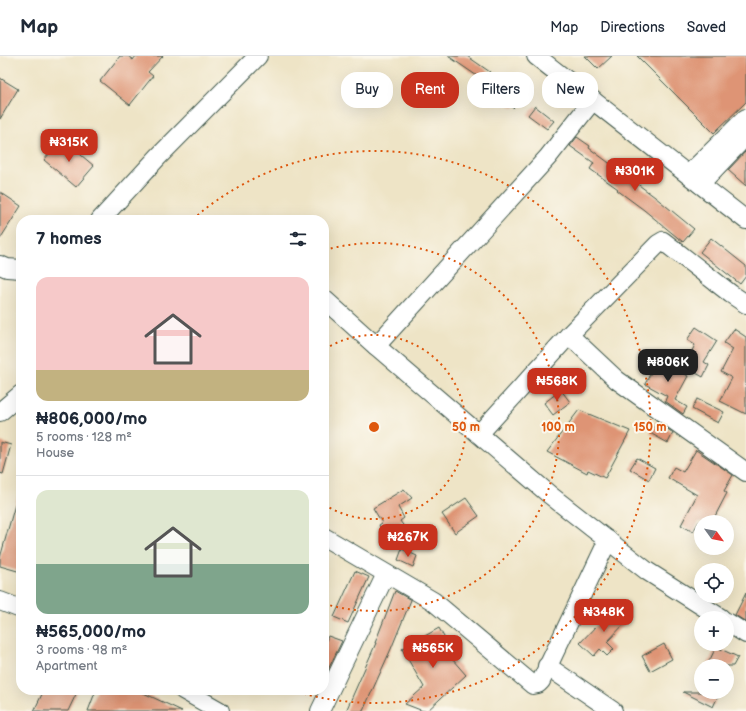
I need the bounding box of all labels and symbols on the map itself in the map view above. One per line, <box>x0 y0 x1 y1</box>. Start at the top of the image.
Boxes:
pin: ₦315K <box>41 129 97 163</box>
pin: ₦301K <box>607 158 663 192</box>
pin: ₦806K <box>640 349 696 383</box>
pin: ₦568K <box>529 368 585 402</box>
centre of rings <box>367 420 381 434</box>
text: 50 m <box>452 420 480 435</box>
text: 100 m <box>541 420 575 435</box>
text: 150 m <box>634 420 666 435</box>
north arrow <box>694 515 734 555</box>
pin: ₦267K <box>380 524 436 558</box>
pin: ₦348K <box>576 599 632 633</box>
pin: ₦565K <box>405 635 461 669</box>

